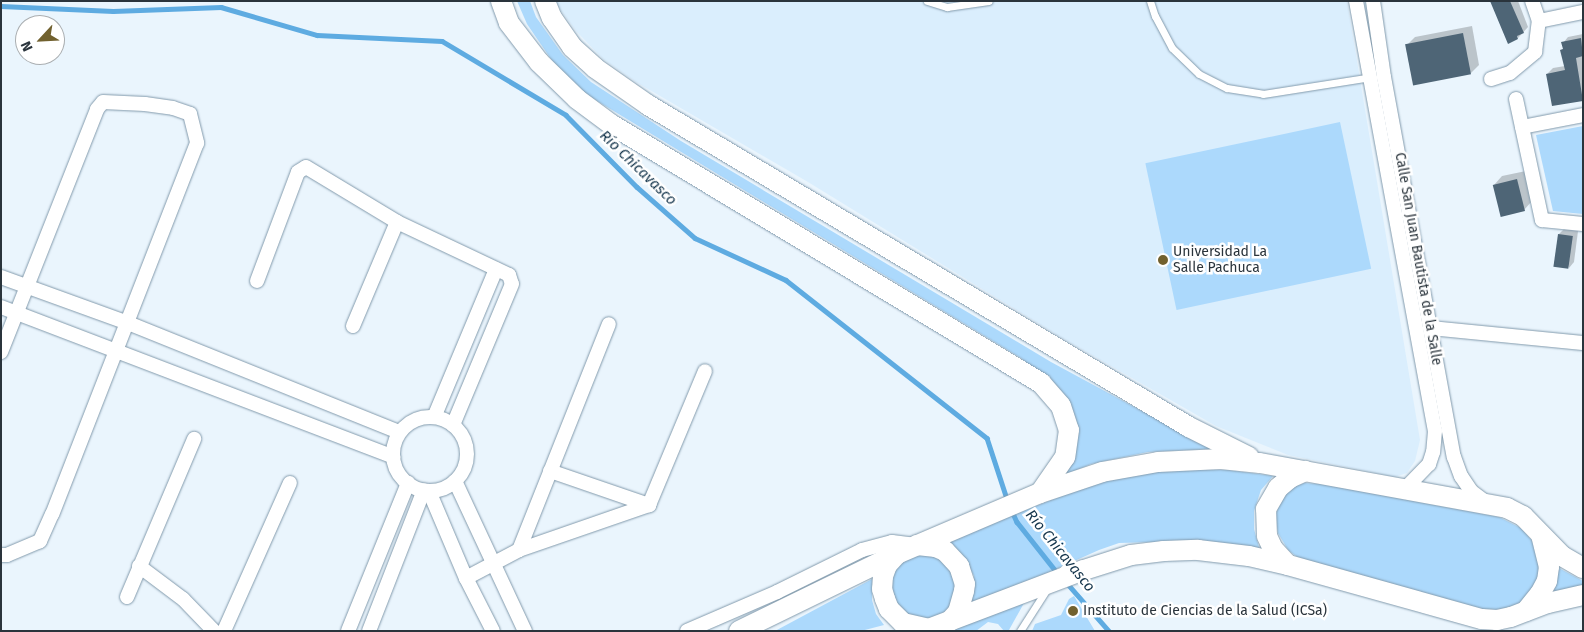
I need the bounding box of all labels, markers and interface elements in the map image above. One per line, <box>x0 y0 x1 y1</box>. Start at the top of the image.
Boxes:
north arrow <box>15 15 65 65</box>
text: N <box>17 38 37 54</box>
water label: Río Chicavasco <box>596 127 680 209</box>
street label: Calle San Juan Bautista de la Salle <box>1391 151 1445 367</box>
place label: Universidad La Salle Pachuca <box>1173 244 1267 276</box>
marker: Universidad La Salle Pachuca <box>1157 254 1169 266</box>
water label: Río Chicavasco <box>1021 506 1099 596</box>
place label: Instituto de Ciencias de la Salud (ICSa) <box>1083 603 1327 619</box>
marker: Instituto de Ciencias de la Salud (ICSa) <box>1067 605 1079 617</box>

